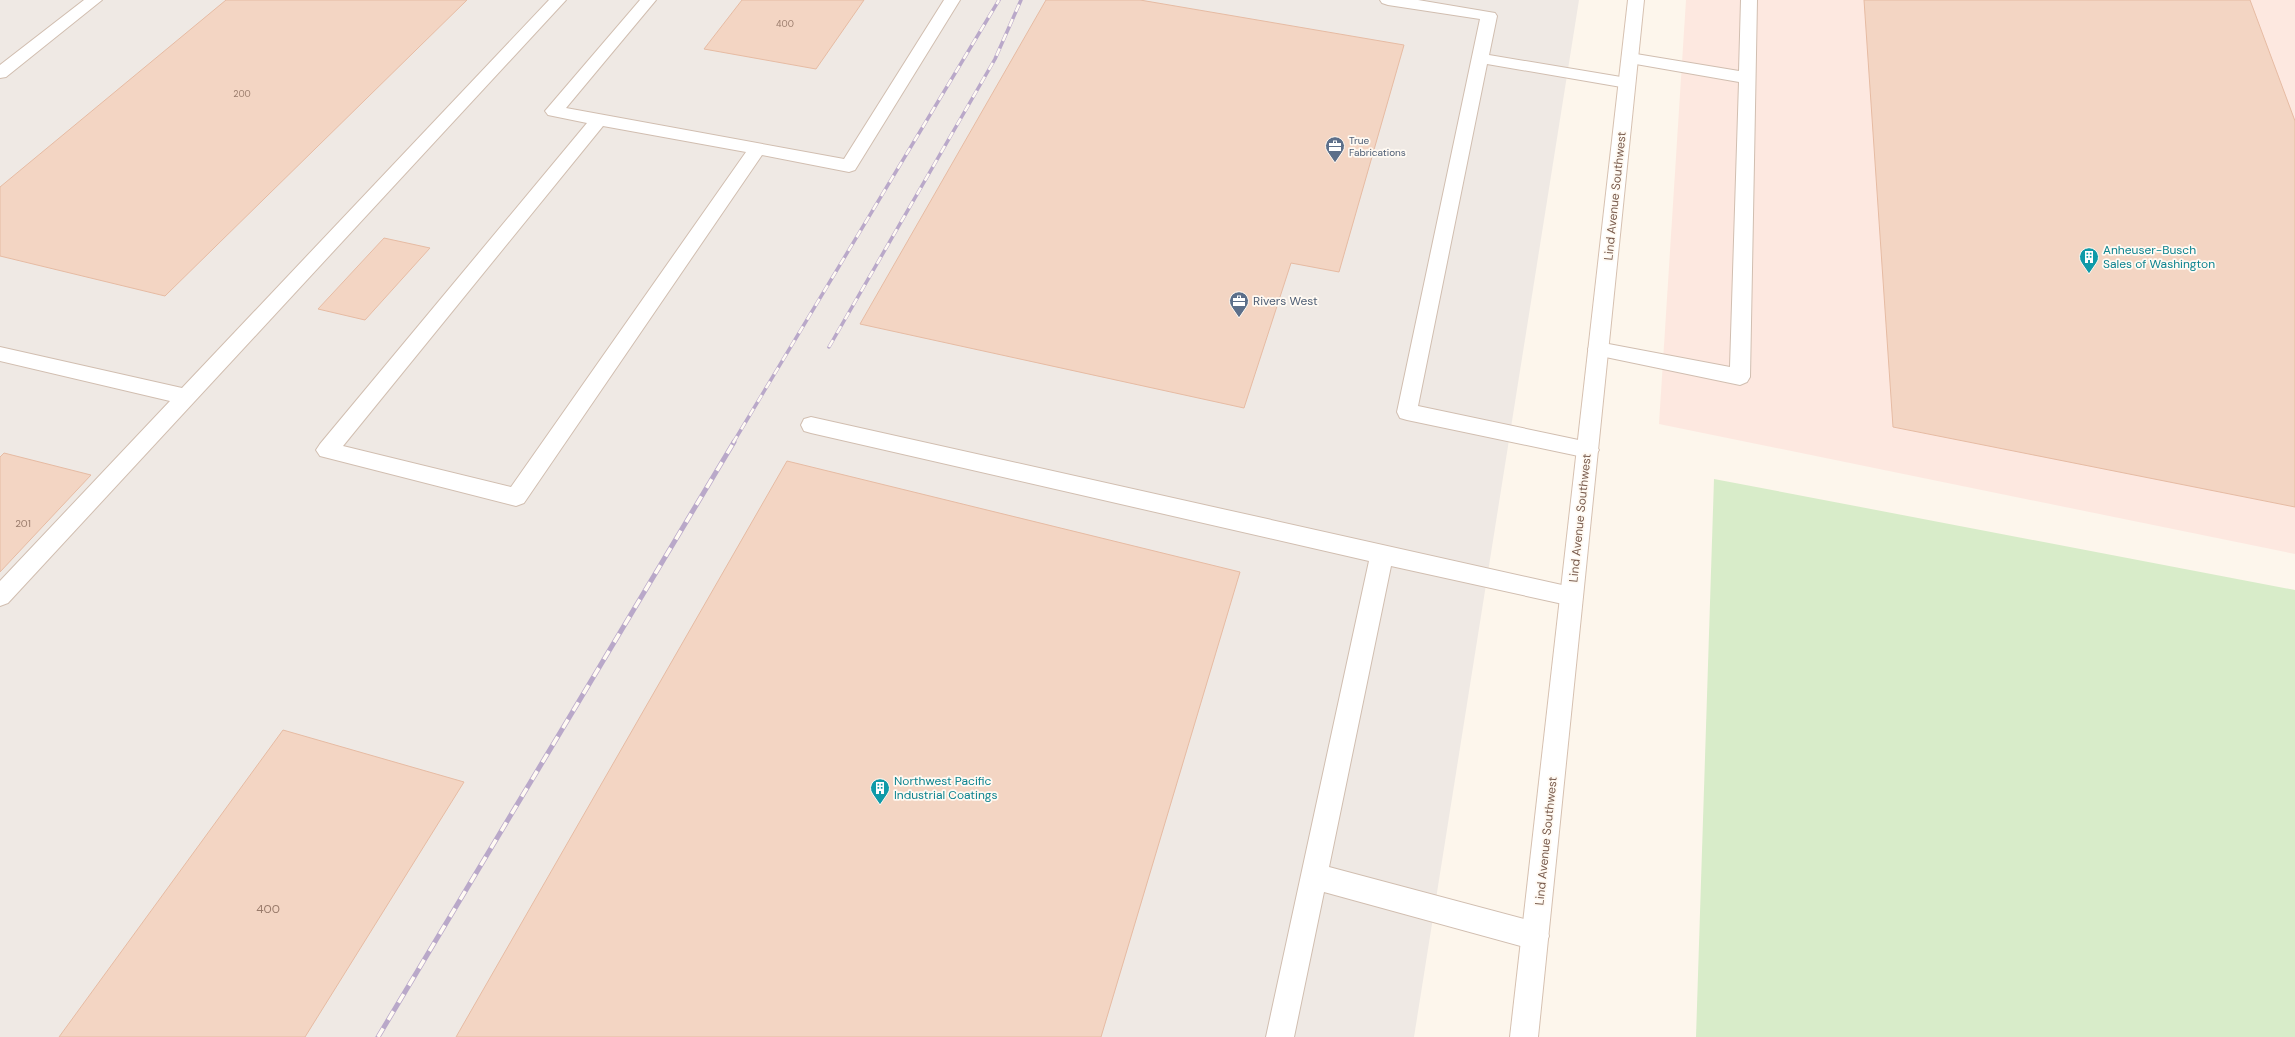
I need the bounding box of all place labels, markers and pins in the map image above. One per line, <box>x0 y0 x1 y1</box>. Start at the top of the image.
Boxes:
place label: True Fabrications <box>1349 134 1406 159</box>
office icon: True Fabrications <box>1324 135 1346 163</box>
place label: Anheuser-Busch Sales of Washington <box>2103 242 2215 272</box>
building icon: Anheuser-Busch Sales of Washington <box>2078 246 2100 274</box>
office icon: Rivers West <box>1228 290 1250 318</box>
place label: Rivers West <box>1253 293 1318 309</box>
place label: Northwest Pacific Industrial Coatings <box>894 773 998 803</box>
building icon: Northwest Pacific Industrial Coatings <box>869 777 891 805</box>

